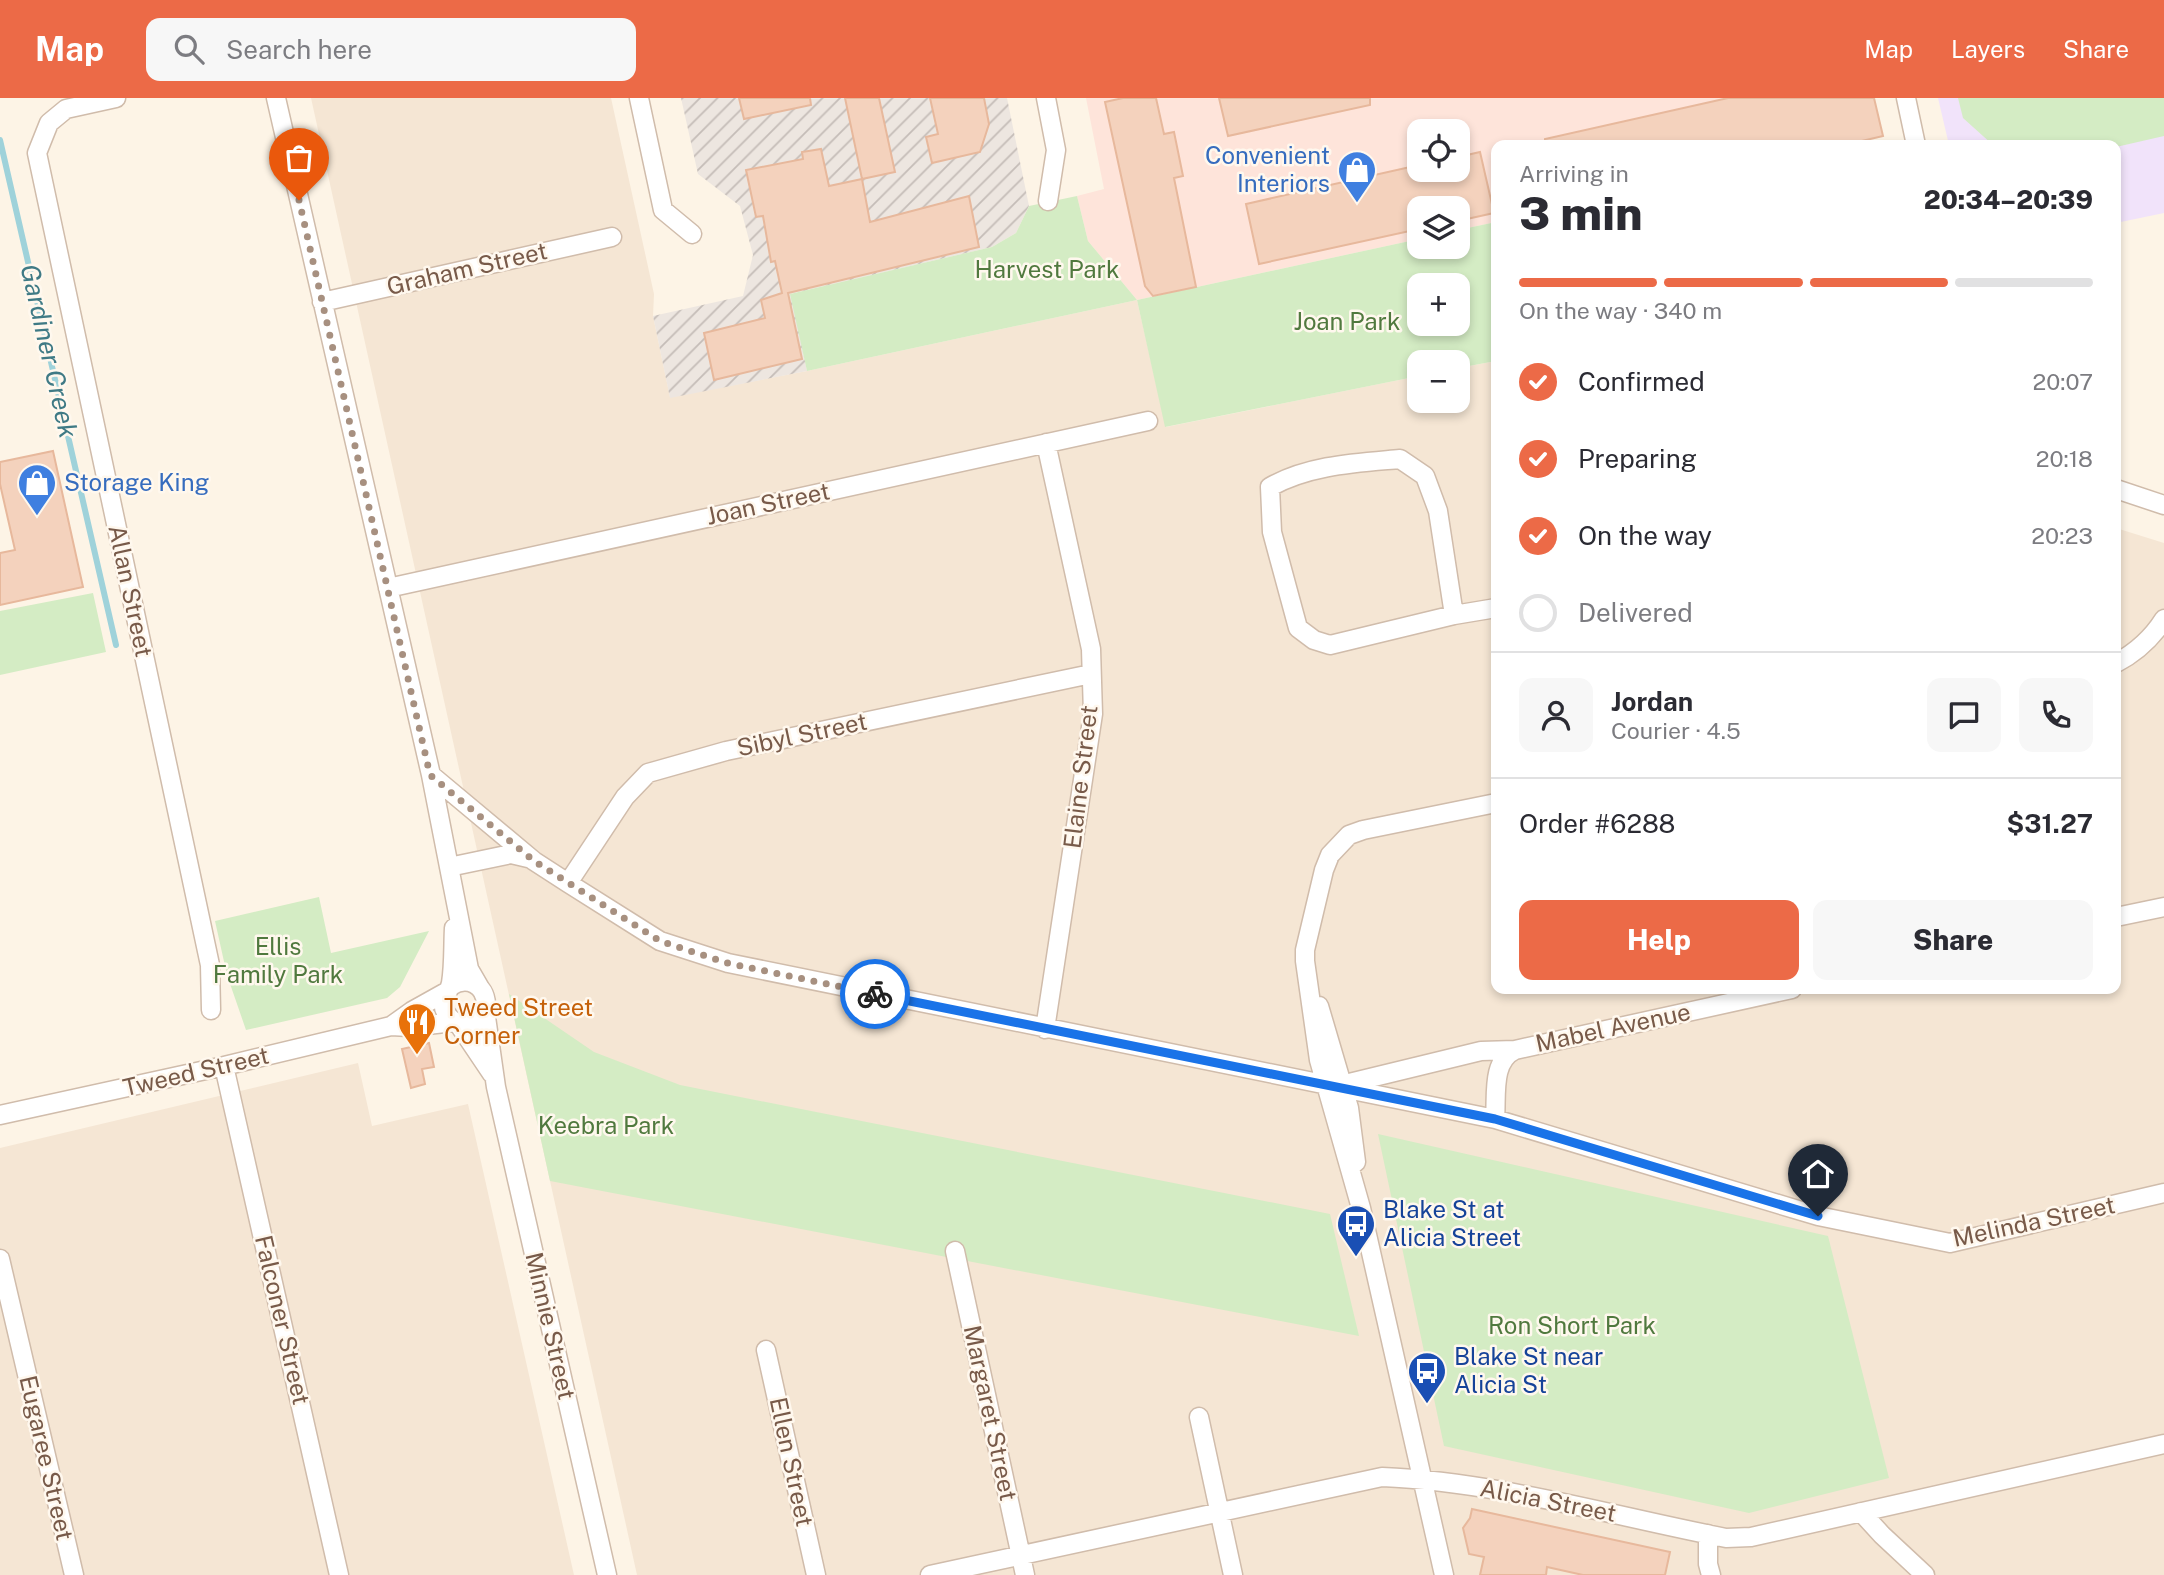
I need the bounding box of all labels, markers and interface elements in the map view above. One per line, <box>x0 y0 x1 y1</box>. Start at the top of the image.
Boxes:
search box <box>146 18 636 81</box>
text: Map <box>35 30 104 68</box>
icon: search <box>170 30 208 68</box>
text: Search here <box>226 34 372 65</box>
text: Map <box>1864 35 1913 63</box>
text: Layers <box>1951 35 2025 63</box>
text: Share <box>2063 35 2129 63</box>
map controls <box>1407 119 1470 413</box>
button: locate <box>1407 119 1470 182</box>
pin <box>269 128 329 200</box>
icon: bag <box>280 139 318 177</box>
place label: Convenient Interiors <box>1205 141 1330 197</box>
shop icon: Convenient Interiors <box>1336 149 1378 204</box>
text: Arriving in <box>1519 160 1629 187</box>
text: 20:34–20:39 <box>1924 184 2093 215</box>
text: 3 min <box>1519 186 1643 240</box>
button: layers <box>1407 196 1470 259</box>
street label: Graham Street <box>384 236 550 300</box>
park label: Harvest Park <box>975 255 1119 283</box>
water label: Gardiner Creek <box>14 261 85 441</box>
button: + <box>1407 273 1470 336</box>
text: On the way · 340 m <box>1519 297 1722 324</box>
park label: Joan Park <box>1294 307 1400 335</box>
button: − <box>1407 350 1470 413</box>
icon: check <box>1519 363 1557 401</box>
text: Confirmed <box>1578 366 1705 397</box>
text: 20:07 <box>2033 368 2093 395</box>
icon: check <box>1519 440 1557 478</box>
text: Preparing <box>1578 443 1697 474</box>
text: 20:18 <box>2036 445 2093 472</box>
shop icon: Storage King <box>16 462 58 517</box>
place label: Storage King <box>64 468 209 496</box>
street label: Joan Street <box>703 476 832 530</box>
icon: check <box>1519 517 1557 555</box>
text: On the way <box>1578 520 1712 551</box>
street label: Allan Street <box>103 522 159 659</box>
text: 20:23 <box>2031 522 2093 549</box>
text: Delivered <box>1578 597 1693 628</box>
button: person <box>1519 678 1593 752</box>
button: chat <box>1927 678 2001 752</box>
button: phone <box>2019 678 2093 752</box>
text: Jordan <box>1611 686 1693 717</box>
street label: Elaine Street <box>1057 704 1103 850</box>
street label: Sibyl Street <box>734 707 869 761</box>
text: Courier · 4.5 <box>1611 717 1741 744</box>
text: Order #6288 <box>1519 808 1675 839</box>
text: $31.27 <box>2007 808 2093 839</box>
button: Help <box>1519 900 1799 980</box>
button: Share <box>1813 900 2093 980</box>
park label: Ellis Family Park <box>213 932 343 988</box>
courier <box>840 959 910 1029</box>
icon: bike <box>856 975 894 1013</box>
place label: Tweed Street Corner <box>444 993 593 1049</box>
street label: Mabel Avenue <box>1533 997 1693 1057</box>
restaurant icon: Tweed Street Corner <box>396 1001 438 1056</box>
street label: Tweed Street <box>120 1041 272 1101</box>
park label: Keebra Park <box>538 1111 674 1139</box>
pin <box>1788 1144 1848 1216</box>
icon: home <box>1799 1155 1837 1193</box>
street label: Melinda Street <box>1950 1190 2118 1252</box>
place label: Blake St at Alicia Street <box>1383 1195 1521 1251</box>
bus stop icon: Blake St at Alicia Street <box>1335 1203 1377 1258</box>
street label: Falconer Street <box>250 1232 316 1407</box>
street label: Minnie Street <box>520 1249 582 1402</box>
park label: Ron Short Park <box>1488 1311 1656 1339</box>
street label: Margaret Street <box>959 1322 1023 1503</box>
place label: Blake St near Alicia St <box>1454 1342 1603 1398</box>
bus stop icon: Blake St near Alicia St <box>1406 1350 1448 1405</box>
street label: Eugaree Street <box>14 1372 80 1543</box>
street label: Ellen Street <box>765 1395 819 1529</box>
street label: Alicia Street <box>1478 1473 1619 1527</box>

